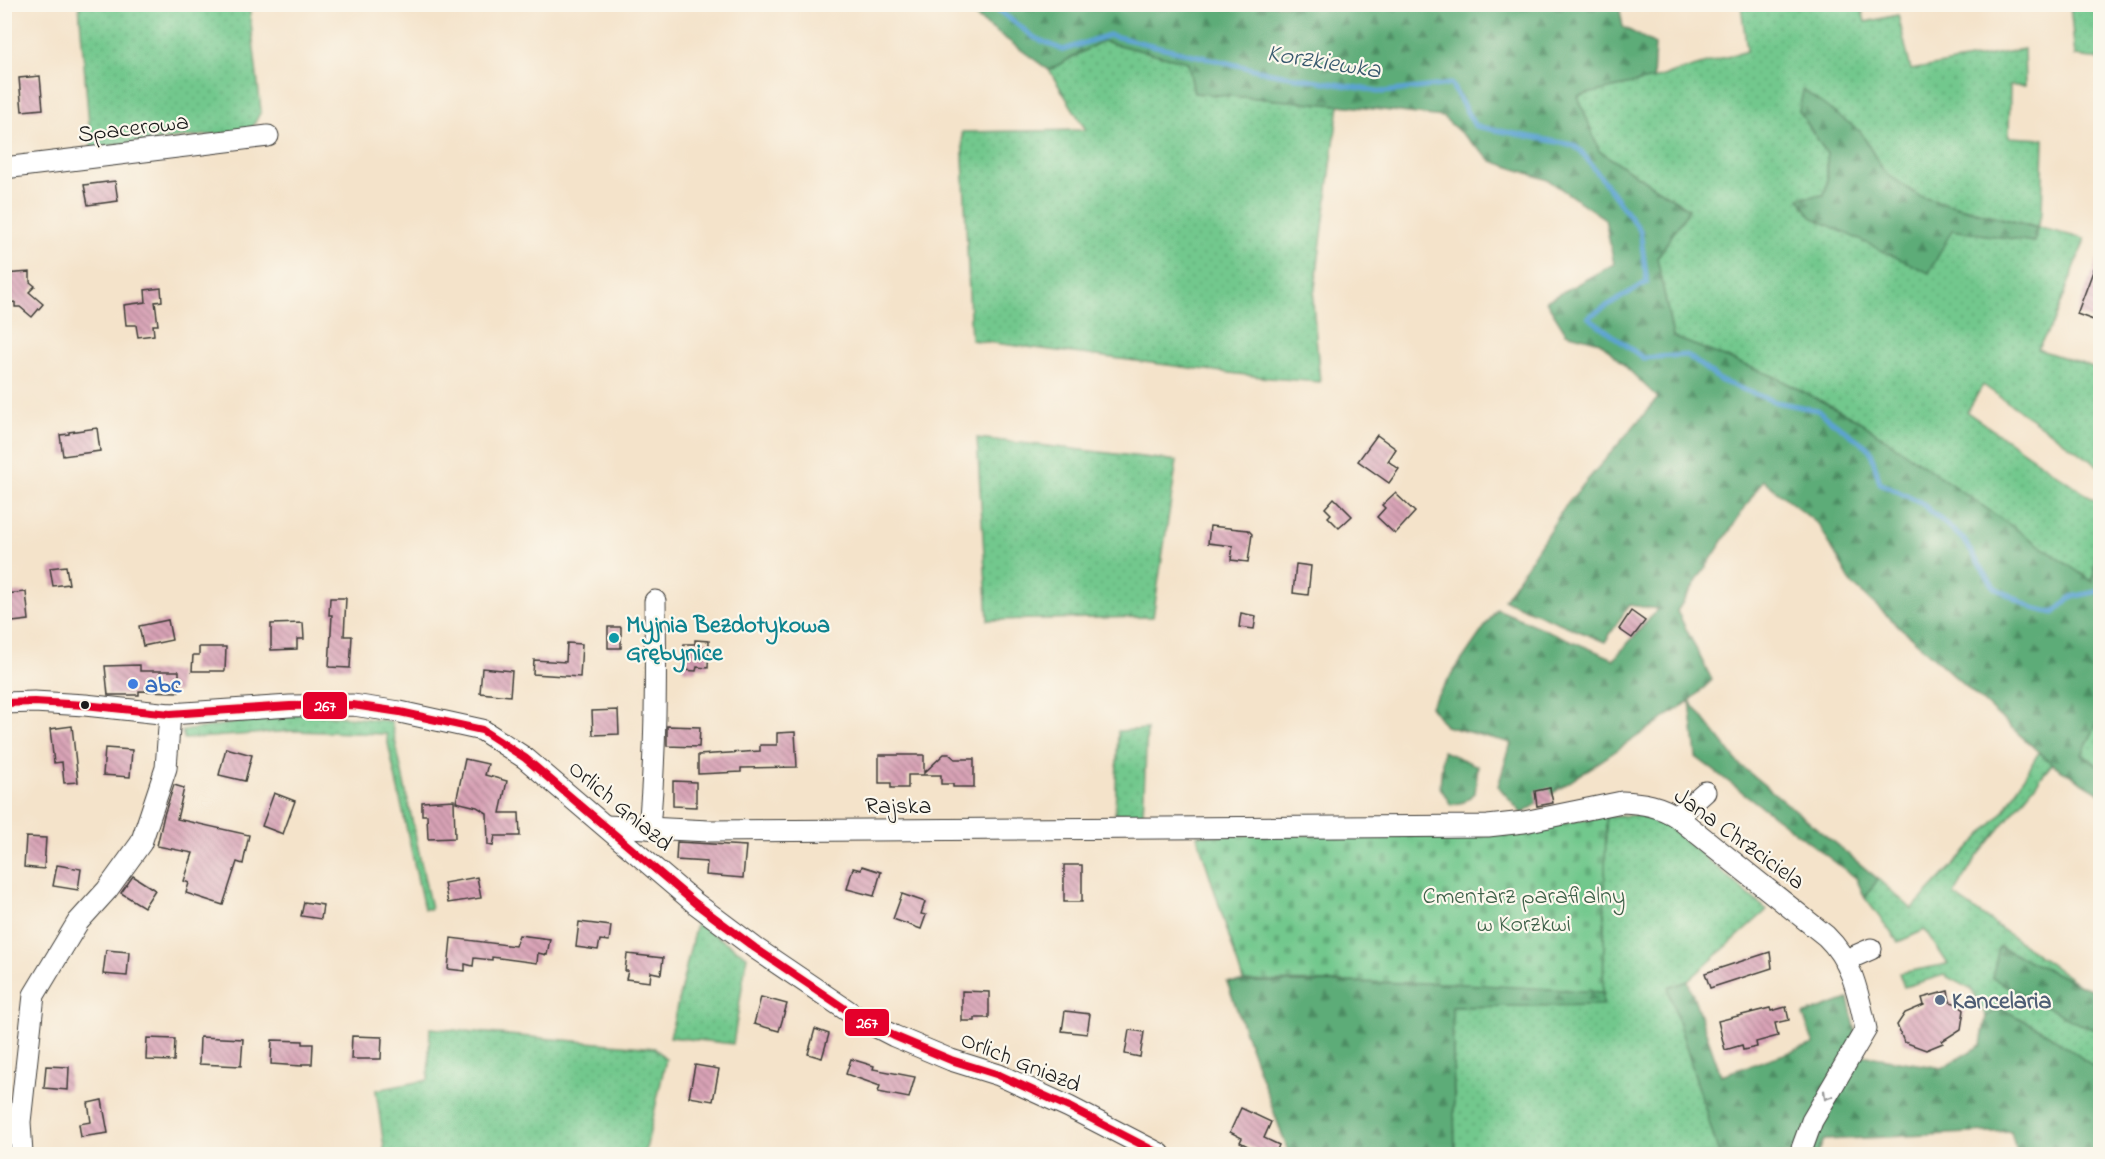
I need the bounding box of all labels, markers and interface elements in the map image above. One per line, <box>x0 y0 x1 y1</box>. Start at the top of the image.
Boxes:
water label: Korzkiewka <box>1264 35 1384 91</box>
street label: Spacerowa <box>76 105 191 154</box>
place label: Myjnia Bezdotykowa Grębynice <box>626 609 830 673</box>
marker: Myjnia Bezdotykowa Grębynice <box>607 631 621 645</box>
place label: abc <box>145 669 183 704</box>
marker: abc <box>126 677 140 691</box>
line badge: 267 <box>302 691 348 720</box>
text: 267 <box>313 695 336 719</box>
unlabelled marker <box>79 699 91 711</box>
street label: Orlich Gniazd <box>559 753 680 862</box>
street label: Jana Chrzciciela <box>1665 780 1812 900</box>
street label: Rajska <box>865 790 931 825</box>
park label: Cmentarz parafialny w Korzkwi <box>1423 880 1625 943</box>
place label: Kancelaria <box>1952 985 2052 1020</box>
marker: Kancelaria <box>1933 993 1947 1007</box>
line badge: 267 <box>844 1008 890 1037</box>
text: 267 <box>855 1012 878 1036</box>
street label: Orlich Gniazd <box>954 1023 1086 1104</box>
one-way arrow <box>1822 1090 1834 1100</box>

